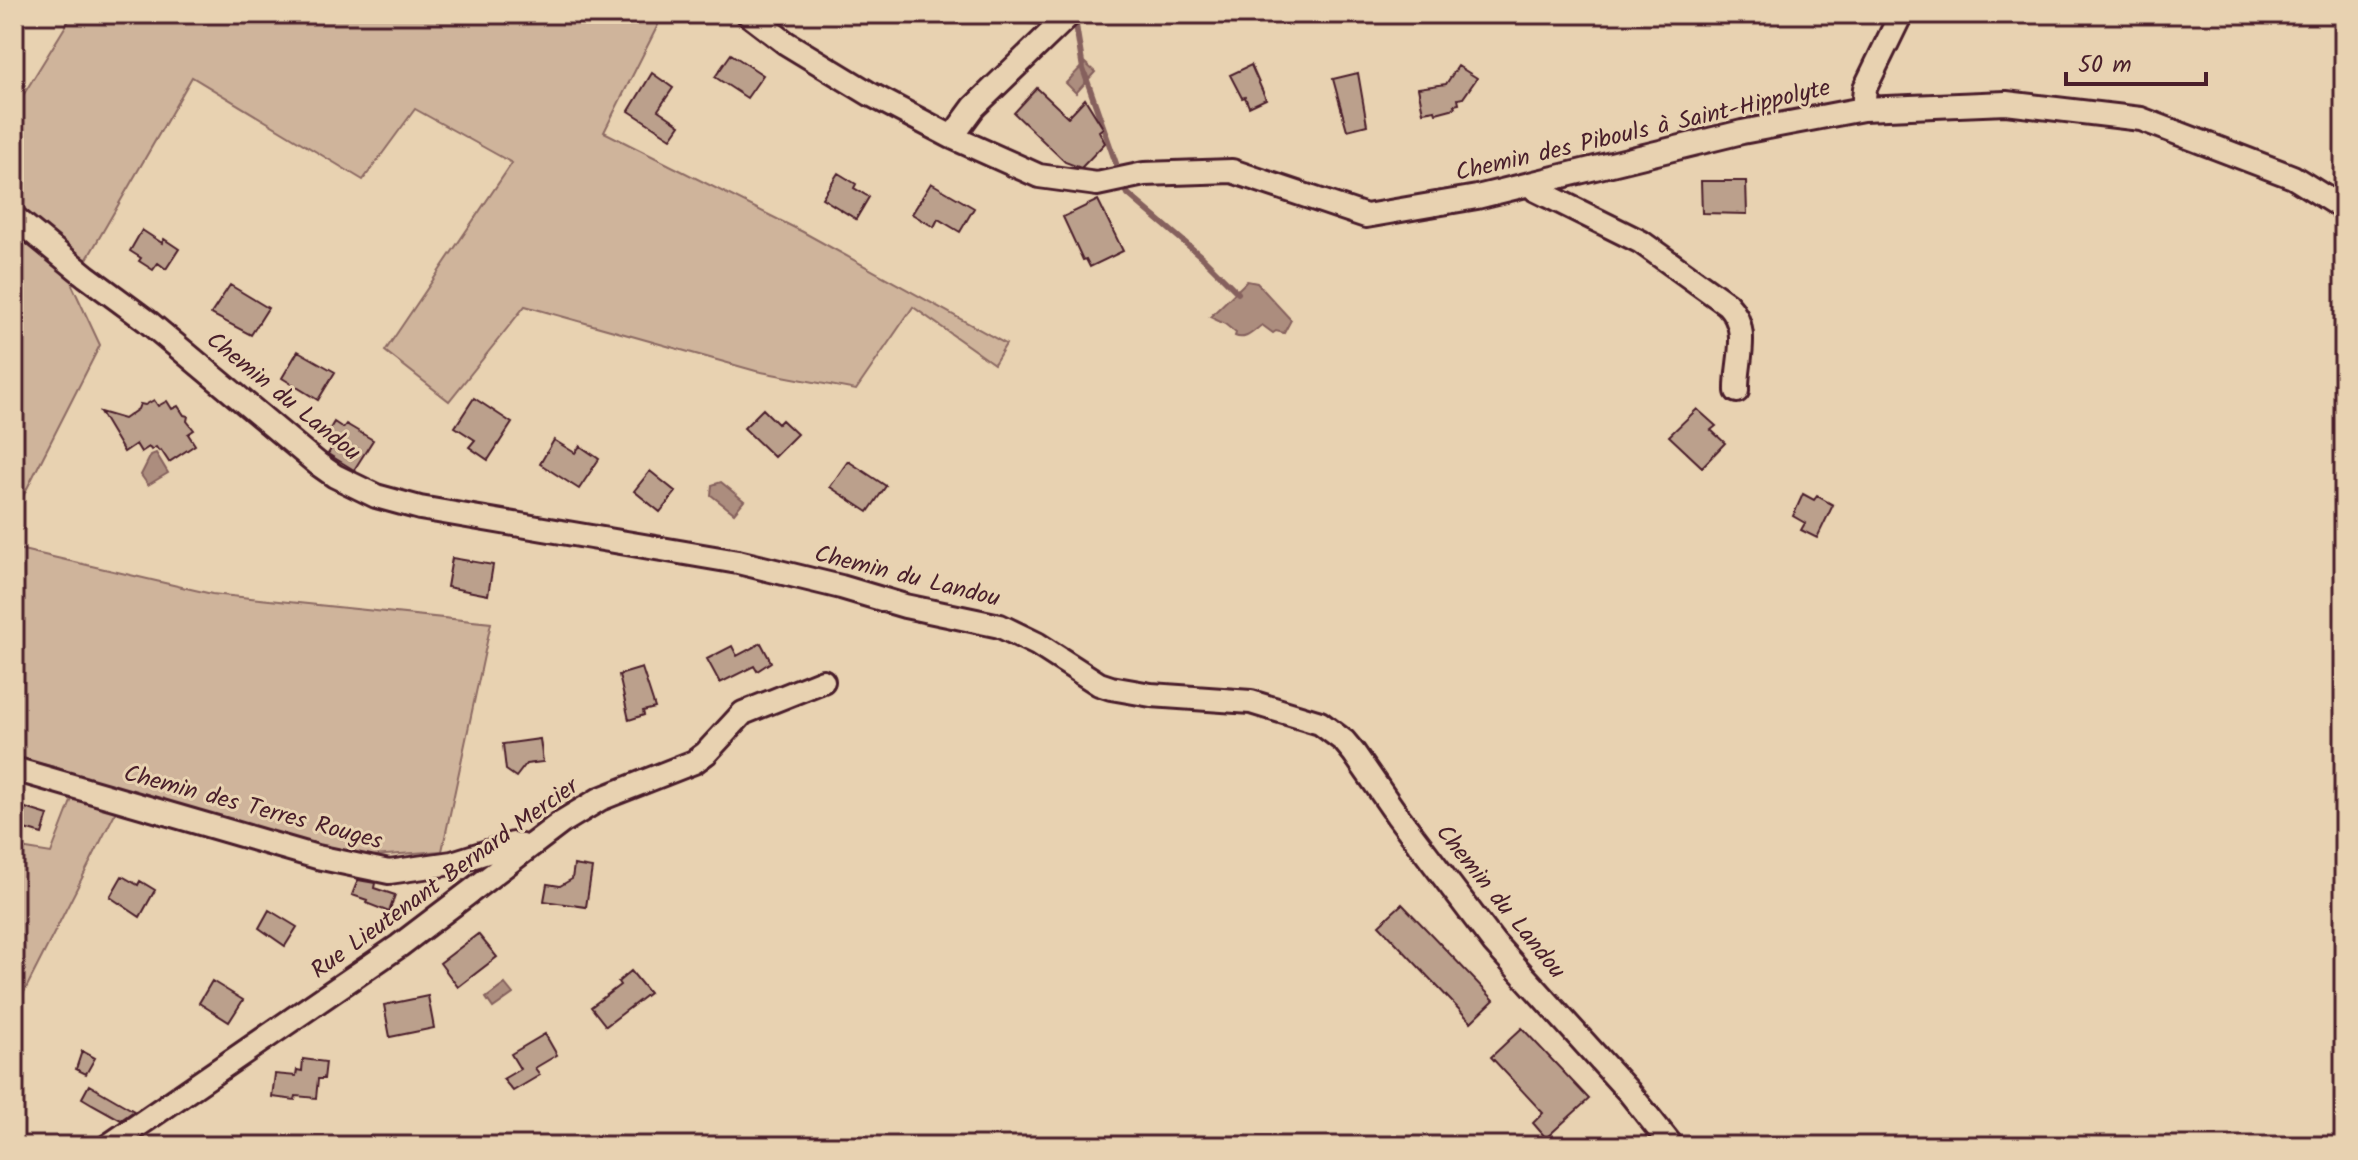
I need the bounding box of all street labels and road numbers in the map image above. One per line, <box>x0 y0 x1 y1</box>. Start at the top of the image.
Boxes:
street label: Chemin des Pibouls à Saint-Hippolyte <box>1452 69 1835 193</box>
street label: Chemin du Landou <box>197 322 369 472</box>
street label: Chemin du Landou <box>810 535 1004 619</box>
street label: Chemin des Terres Rouges <box>119 755 387 861</box>
street label: Rue Lieutenant Bernard Mercier <box>303 767 589 990</box>
street label: Chemin du Landou <box>1425 816 1575 988</box>

